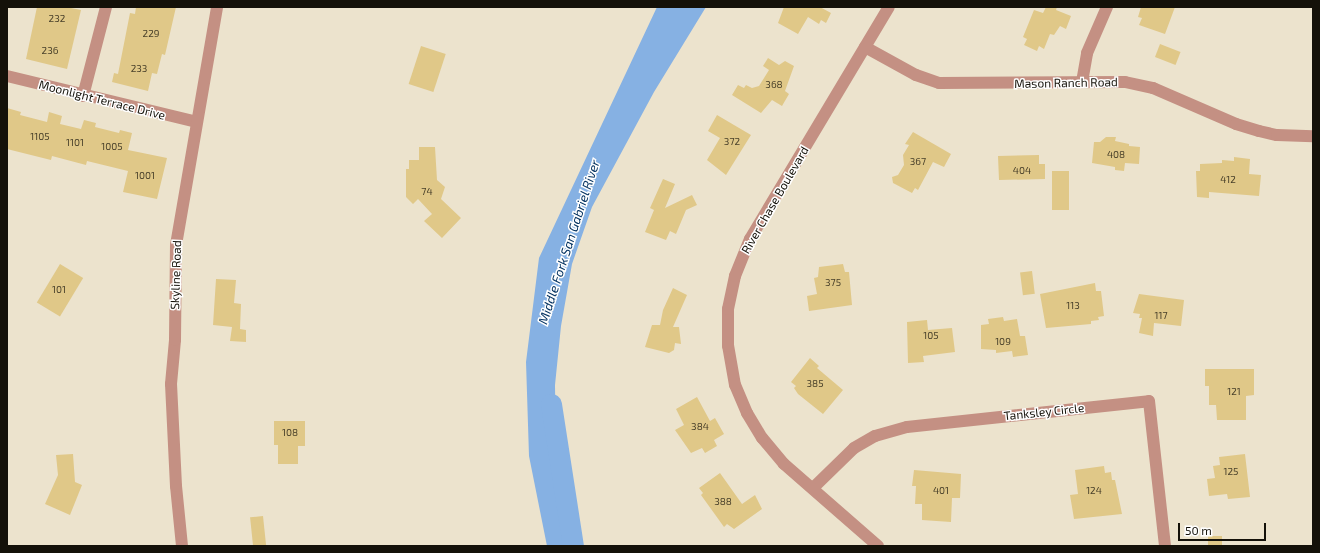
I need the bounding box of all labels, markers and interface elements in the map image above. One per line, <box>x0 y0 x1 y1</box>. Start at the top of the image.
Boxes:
house number: 232 <box>49 13 65 25</box>
house number: 229 <box>143 28 159 40</box>
house number: 236 <box>42 45 58 57</box>
house number: 233 <box>131 63 147 75</box>
street label: Mason Ranch Road <box>1014 75 1118 91</box>
street label: Moonlight Terrace Drive <box>37 77 167 123</box>
house number: 368 <box>765 79 783 91</box>
house number: 1105 <box>30 131 50 143</box>
house number: 372 <box>724 136 740 148</box>
house number: 1101 <box>66 137 84 149</box>
house number: 1005 <box>101 141 123 153</box>
street label: River Chase Boulevard <box>738 144 812 256</box>
house number: 408 <box>1107 149 1125 161</box>
house number: 367 <box>910 156 926 168</box>
water label: Middle Fork San Gabriel River <box>535 158 603 326</box>
house number: 404 <box>1013 165 1031 177</box>
house number: 1001 <box>135 170 155 182</box>
house number: 412 <box>1220 174 1236 186</box>
house number: 74 <box>421 186 433 198</box>
street label: Skyline Road <box>168 240 184 310</box>
house number: 375 <box>825 277 841 289</box>
house number: 101 <box>52 284 66 296</box>
house number: 113 <box>1066 300 1080 312</box>
house number: 117 <box>1154 310 1168 322</box>
house number: 105 <box>923 330 939 342</box>
house number: 109 <box>995 336 1011 348</box>
house number: 385 <box>807 378 823 390</box>
house number: 121 <box>1227 386 1241 398</box>
street label: Tanksley Circle <box>1003 401 1085 423</box>
house number: 384 <box>691 421 709 433</box>
house number: 108 <box>282 427 298 439</box>
house number: 125 <box>1224 466 1238 478</box>
house number: 401 <box>933 485 949 497</box>
house number: 124 <box>1086 485 1102 497</box>
house number: 388 <box>714 496 732 508</box>
scale bar <box>1180 515 1268 541</box>
text: 50 m <box>1185 523 1212 537</box>

